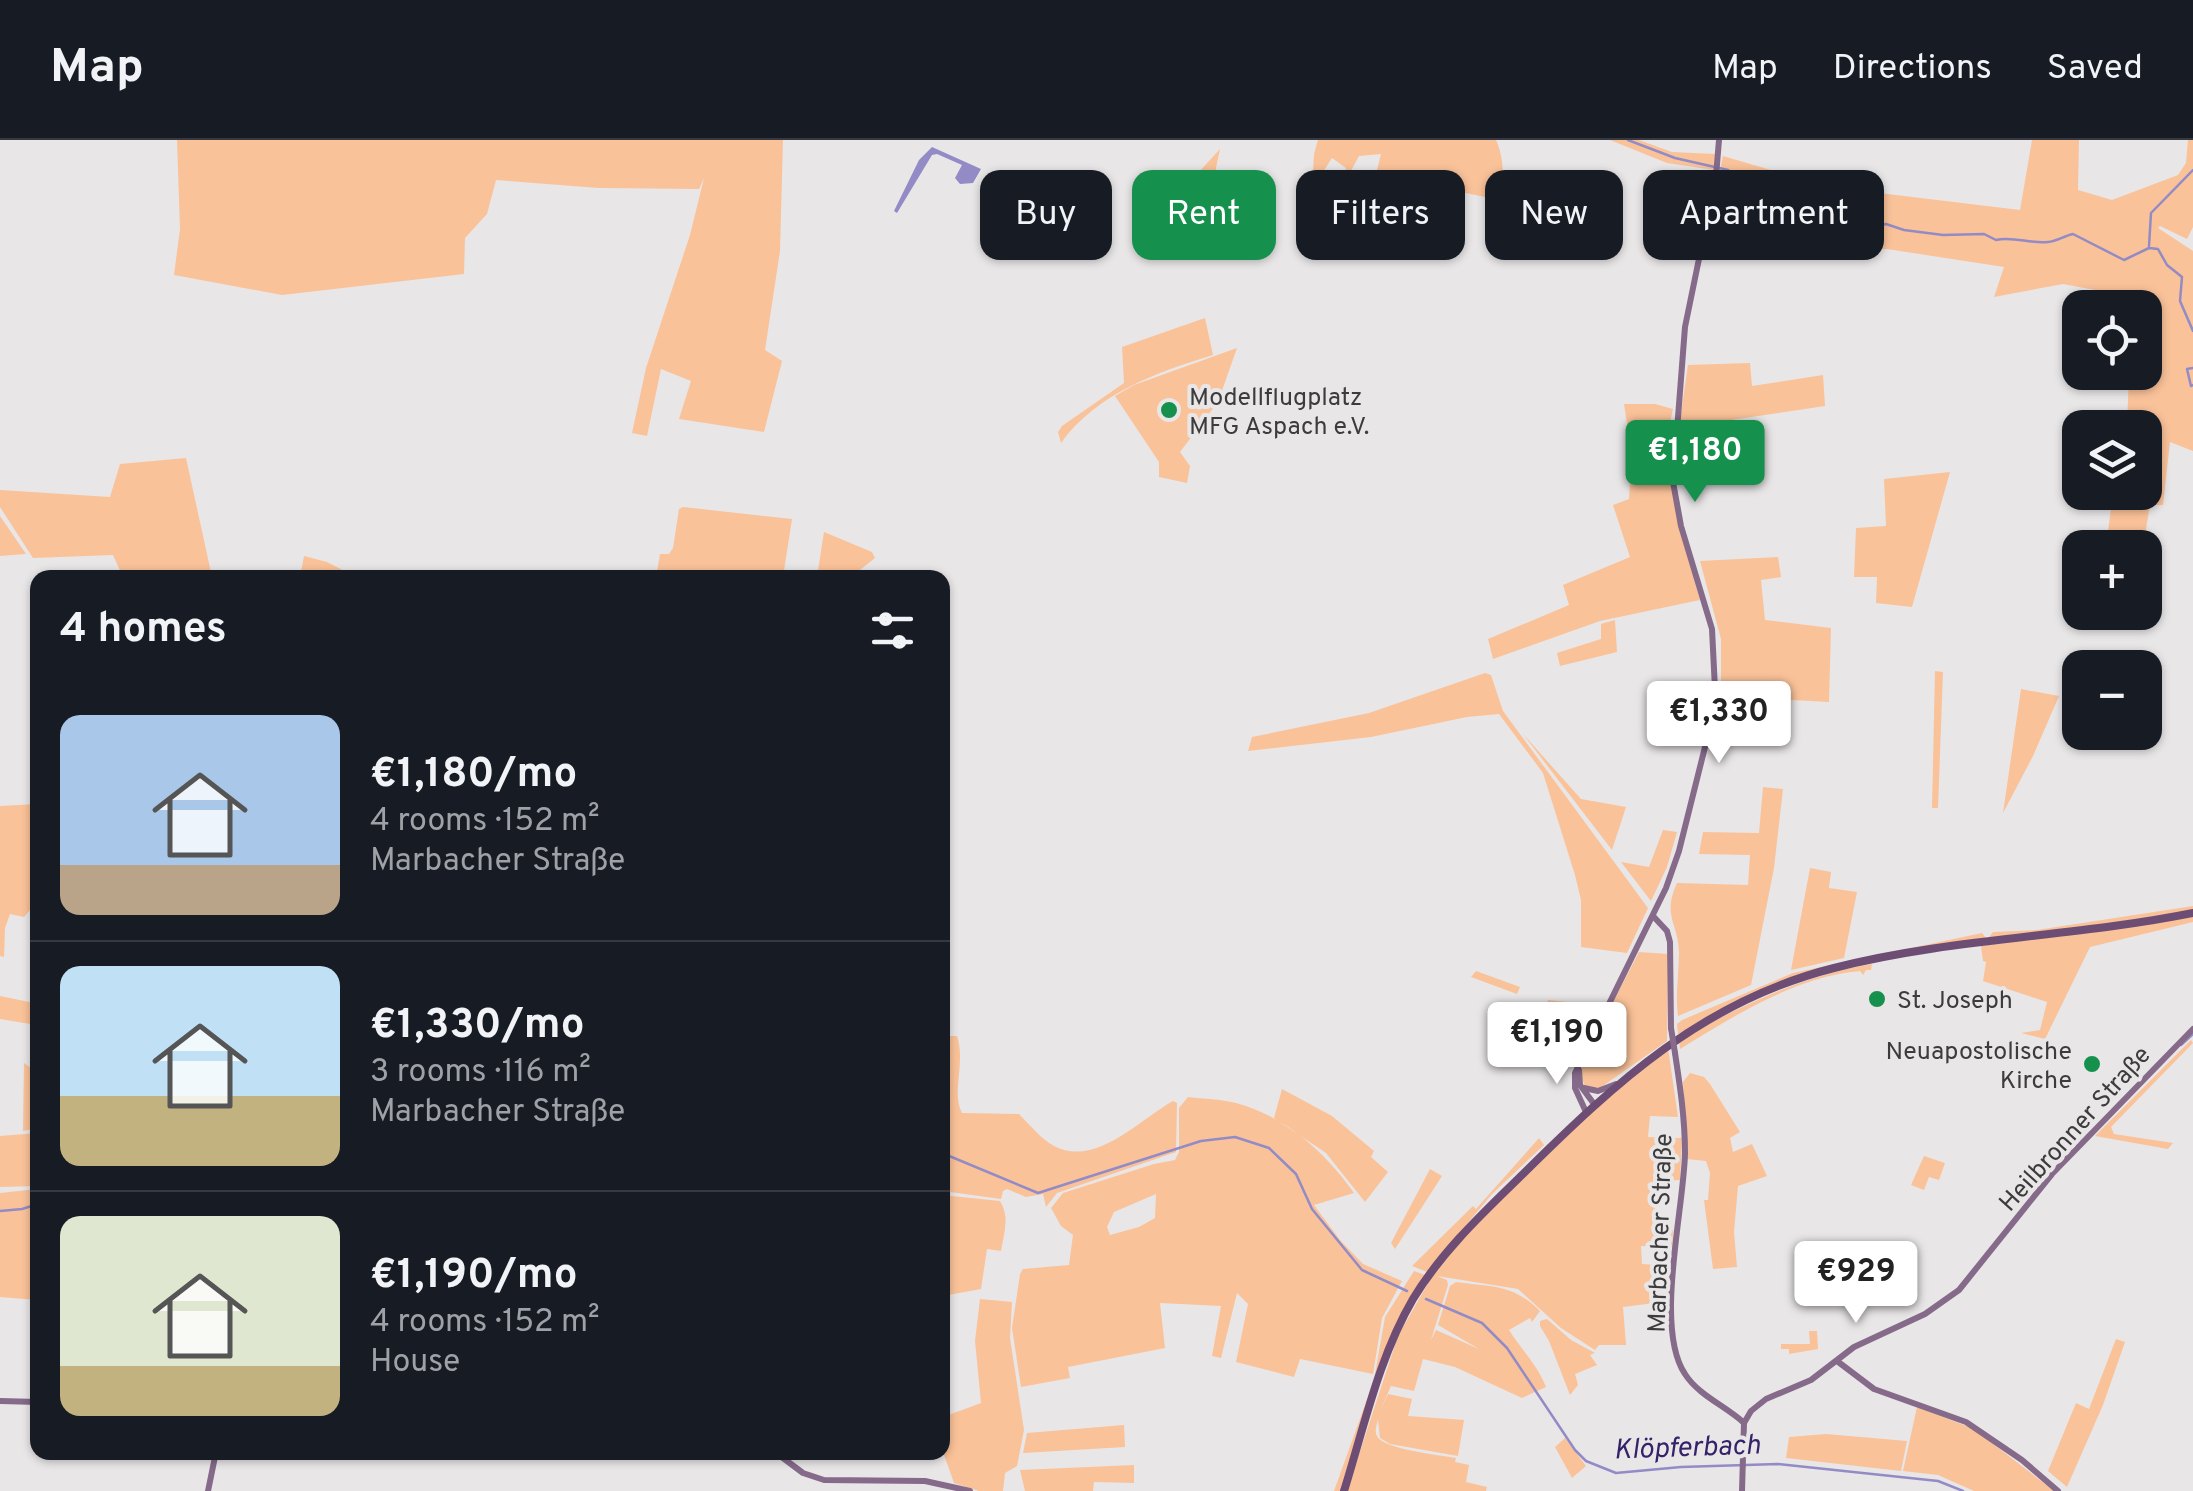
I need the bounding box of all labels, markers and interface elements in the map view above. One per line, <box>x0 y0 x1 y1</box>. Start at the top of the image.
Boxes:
text: Map <box>50 39 144 99</box>
text: Map <box>1712 47 1778 91</box>
text: Directions <box>1833 47 1992 91</box>
text: Saved <box>2047 47 2143 91</box>
chip: Buy <box>980 170 1112 260</box>
chip: Rent <box>1132 170 1276 260</box>
chip: Filters <box>1296 170 1465 260</box>
chip: New <box>1485 170 1623 260</box>
chip: Apartment <box>1643 170 1884 260</box>
map controls <box>2062 290 2162 750</box>
button: locate <box>2062 290 2162 390</box>
place label: Modellflugplatz MFG Aspach e.V. <box>1189 383 1369 444</box>
marker: Modellflugplatz MFG Aspach e.V. <box>1158 399 1180 421</box>
button: layers <box>2062 410 2162 510</box>
pin: €1,180 <box>1614 420 1776 505</box>
text: €1,180 <box>1648 432 1742 472</box>
button: + <box>2062 530 2162 630</box>
icon: filters <box>865 603 920 658</box>
text: 4 homes <box>60 604 227 657</box>
button: − <box>2062 650 2162 750</box>
pin: €1,330 <box>1638 681 1800 766</box>
text: €1,330 <box>1669 693 1769 733</box>
text: €1,180/mo <box>370 749 577 802</box>
icon: home <box>140 755 260 875</box>
text: 4 rooms · 152 m² <box>370 802 600 842</box>
text: Marbacher Straße <box>370 842 625 882</box>
place label: St. Joseph <box>1897 986 2013 1018</box>
marker: St. Joseph <box>1866 988 1888 1010</box>
text: €1,330/mo <box>370 1000 585 1053</box>
pin: €1,190 <box>1476 1002 1638 1087</box>
icon: home <box>140 1006 260 1126</box>
text: €1,190 <box>1509 1014 1605 1054</box>
place label: Neuapostolische Kirche <box>1885 1037 2072 1098</box>
street label: Heilbronner Straße <box>1994 1041 2159 1219</box>
text: 3 rooms · 116 m² <box>370 1053 591 1093</box>
marker: Neuapostolische Kirche <box>2081 1053 2103 1075</box>
text: Marbacher Straße <box>370 1093 625 1133</box>
street label: Marbacher Straße <box>1643 1133 1681 1333</box>
pin: €929 <box>1797 1241 1915 1326</box>
text: €1,190/mo <box>370 1250 578 1303</box>
text: €929 <box>1816 1253 1896 1293</box>
icon: home <box>140 1256 260 1376</box>
text: 4 rooms · 152 m² <box>370 1303 600 1343</box>
text: House <box>370 1343 460 1383</box>
water label: Klöpferbach <box>1613 1428 1761 1470</box>

